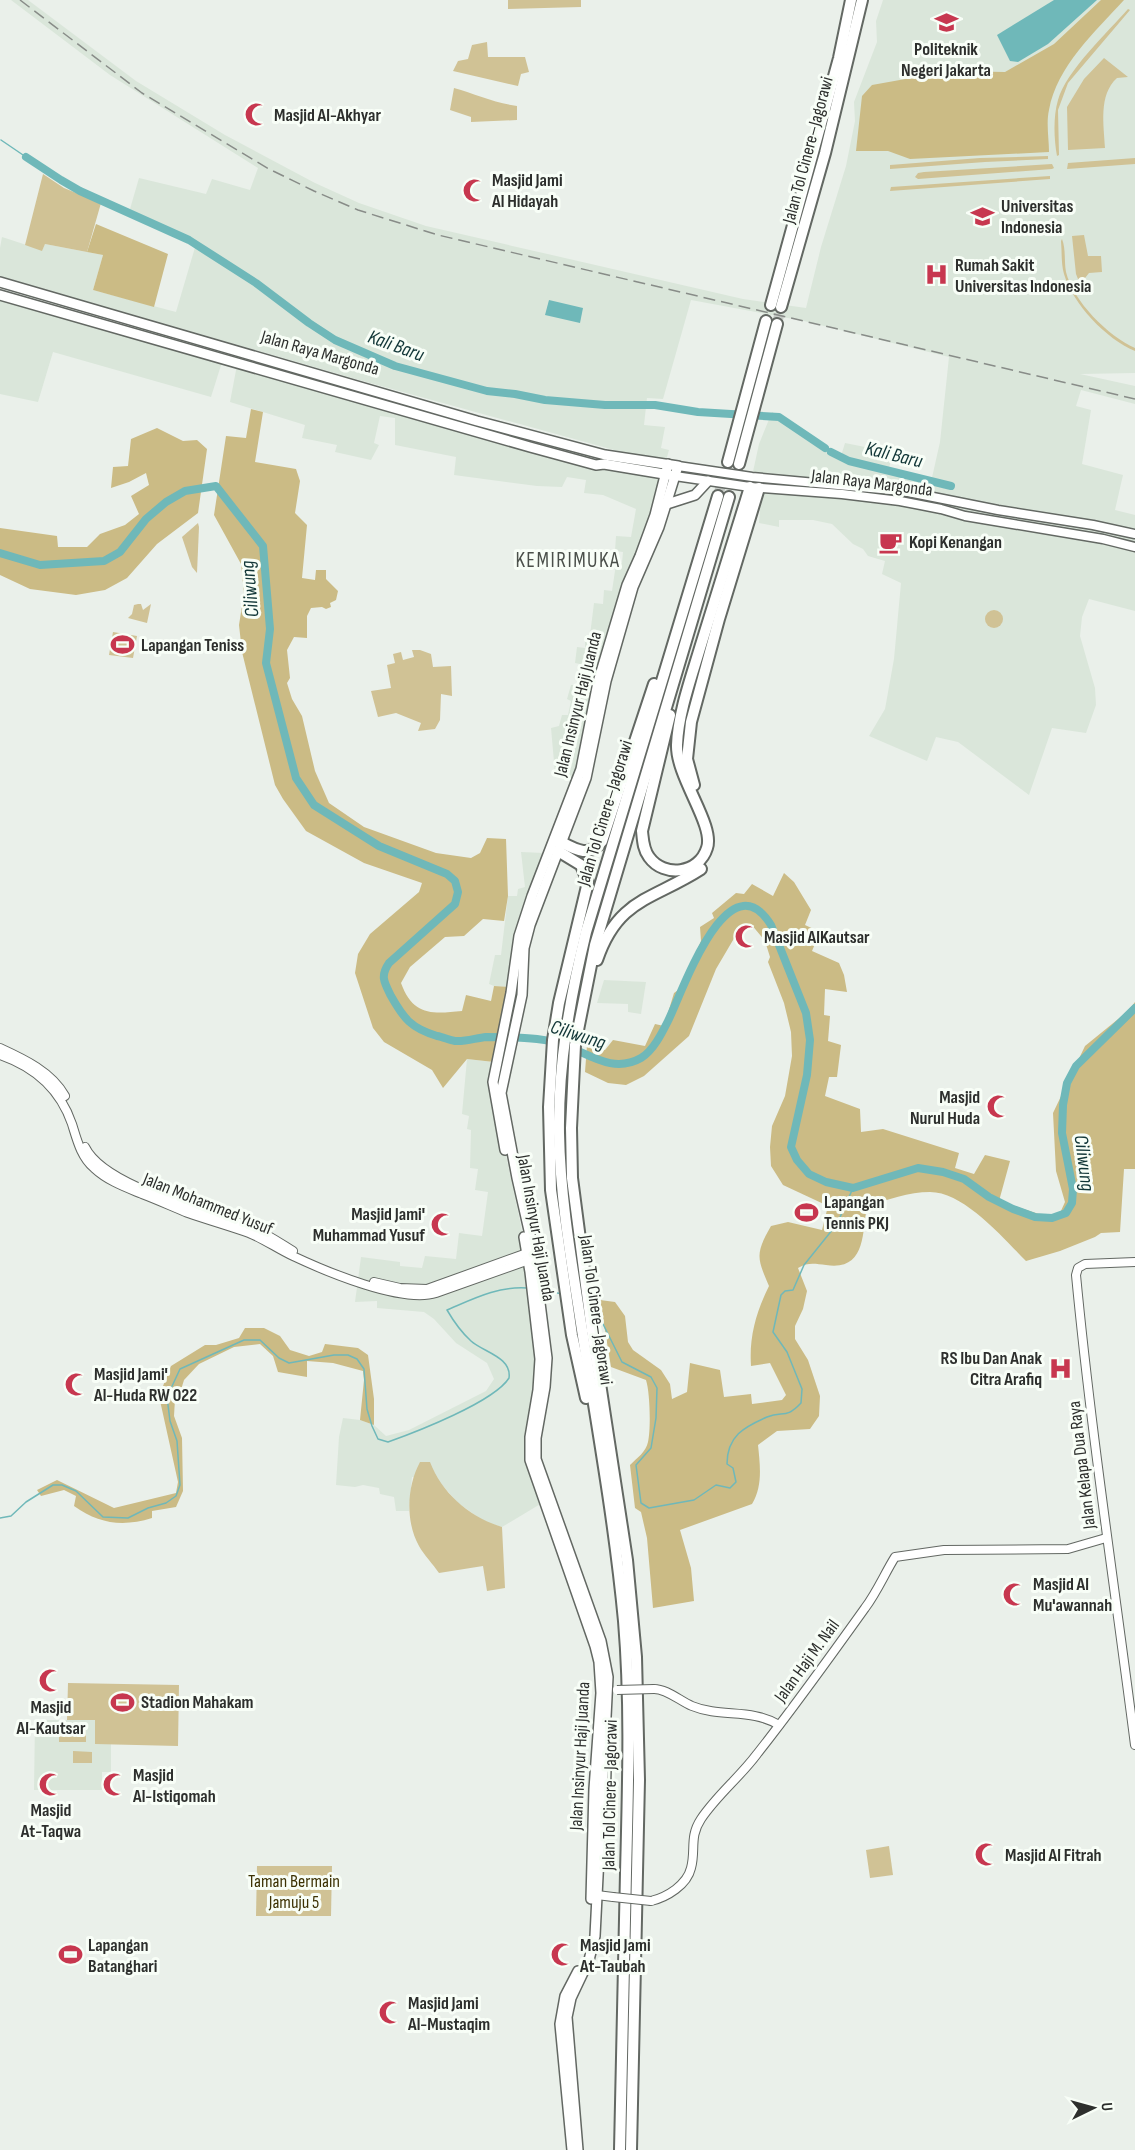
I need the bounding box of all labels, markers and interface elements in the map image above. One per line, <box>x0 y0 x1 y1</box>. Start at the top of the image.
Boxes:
school or university icon: Politeknik Negeri Jakarta <box>933 10 959 36</box>
place label: Politeknik Negeri Jakarta <box>901 39 991 81</box>
street label: Jalan Tol Cinere–Jagorawi <box>778 74 838 227</box>
mosque icon: Masjid Al-Akhyar <box>243 102 269 128</box>
place label: Masjid Al-Akhyar <box>274 105 381 126</box>
place label: Masjid Jami Al Hidayah <box>491 170 563 212</box>
mosque icon: Masjid Jami Al Hidayah <box>461 177 487 203</box>
place label: Universitas Indonesia <box>1001 196 1073 238</box>
school or university icon: Universitas Indonesia <box>970 203 996 229</box>
place label: Rumah Sakit Universitas Indonesia <box>955 255 1091 297</box>
hospital icon: Rumah Sakit Universitas Indonesia <box>924 262 950 288</box>
water label: Kali Baru <box>365 325 428 367</box>
street label: Jalan Raya Margonda <box>258 326 382 380</box>
water label: Kali Baru <box>863 436 926 474</box>
street label: Jalan Raya Margonda <box>809 465 934 501</box>
cafe icon: Kopi Kenangan <box>878 529 904 555</box>
place label: Kopi Kenangan <box>909 532 1002 553</box>
district label: KEMIRIMUKA <box>515 548 621 573</box>
water label: Ciliwung <box>236 560 264 618</box>
street label: Jalan Insinyur Haji Juanda <box>550 629 606 780</box>
sports icon: Lapangan Teniss <box>110 632 136 658</box>
place label: Lapangan Teniss <box>141 635 244 656</box>
street label: Jalan Tol Cinere–Jagorawi <box>573 738 637 889</box>
mosque icon: Masjid AlKautsar <box>733 924 759 950</box>
place label: Masjid AlKautsar <box>764 927 870 948</box>
water label: Ciliwung <box>547 1015 609 1055</box>
place label: Masjid Nurul Huda <box>910 1087 980 1129</box>
mosque icon: Masjid Nurul Huda <box>985 1094 1011 1120</box>
water label: Ciliwung <box>1069 1133 1099 1193</box>
street label: Jalan Insinyur Haji Juanda <box>513 1152 559 1303</box>
street label: Jalan Mohammed Yusuf <box>139 1168 277 1240</box>
place label: Lapangan Tennis PKJ <box>824 1192 889 1234</box>
sports icon: Lapangan Tennis PKJ <box>793 1199 819 1225</box>
place label: Masjid Jami' Muhammad Yusuf <box>313 1204 425 1246</box>
mosque icon: Masjid Jami' Muhammad Yusuf <box>430 1211 456 1237</box>
street label: Jalan Tol Cinere–Jagorawi <box>575 1233 617 1386</box>
place label: RS Ibu Dan Anak Citra Arafiq <box>941 1348 1042 1390</box>
hospital icon: RS Ibu Dan Anak Citra Arafiq <box>1047 1355 1073 1381</box>
place label: Masjid Jami' Al-Huda RW 022 <box>93 1364 197 1406</box>
mosque icon: Masjid Jami' Al-Huda RW 022 <box>63 1371 89 1397</box>
street label: Jalan Kelapa Dua Raya <box>1064 1400 1100 1531</box>
place label: Masjid Al Mu'awannah <box>1033 1574 1112 1616</box>
mosque icon: Masjid Al Mu'awannah <box>1002 1581 1028 1607</box>
street label: Jalan Haji M. Nail <box>769 1616 844 1707</box>
mosque icon: Masjid Al-Kautsar <box>38 1668 64 1694</box>
street label: Jalan Insinyur Haji Juanda <box>566 1681 594 1832</box>
sports icon: Stadion Mahakam <box>110 1689 136 1715</box>
place label: Stadion Mahakam <box>141 1692 254 1713</box>
place label: Masjid Al-Kautsar <box>16 1697 86 1739</box>
street label: Jalan Tol Cinere–Jagorawi <box>598 1719 622 1872</box>
place label: Masjid Al-Istiqomah <box>132 1765 216 1807</box>
mosque icon: Masjid At-Taqwa <box>38 1771 64 1797</box>
mosque icon: Masjid Al-Istiqomah <box>102 1772 128 1798</box>
place label: Masjid At-Taqwa <box>20 1800 81 1842</box>
mosque icon: Masjid Al Fitrah <box>974 1842 1000 1868</box>
place label: Masjid Al Fitrah <box>1005 1845 1102 1866</box>
park label: Taman Bermain Jamuju 5 <box>248 1871 340 1913</box>
place label: Lapangan Batanghari <box>88 1935 157 1977</box>
place label: Masjid Jami At-Taubah <box>579 1935 651 1977</box>
sports icon: Lapangan Batanghari <box>57 1942 83 1968</box>
mosque icon: Masjid Jami At-Taubah <box>549 1942 575 1968</box>
place label: Masjid Jami Al-Mustaqim <box>407 1993 490 2035</box>
mosque icon: Masjid Jami Al-Mustaqim <box>377 2000 403 2026</box>
north arrow <box>1063 2078 1123 2138</box>
text: U <box>1097 2102 1116 2112</box>

